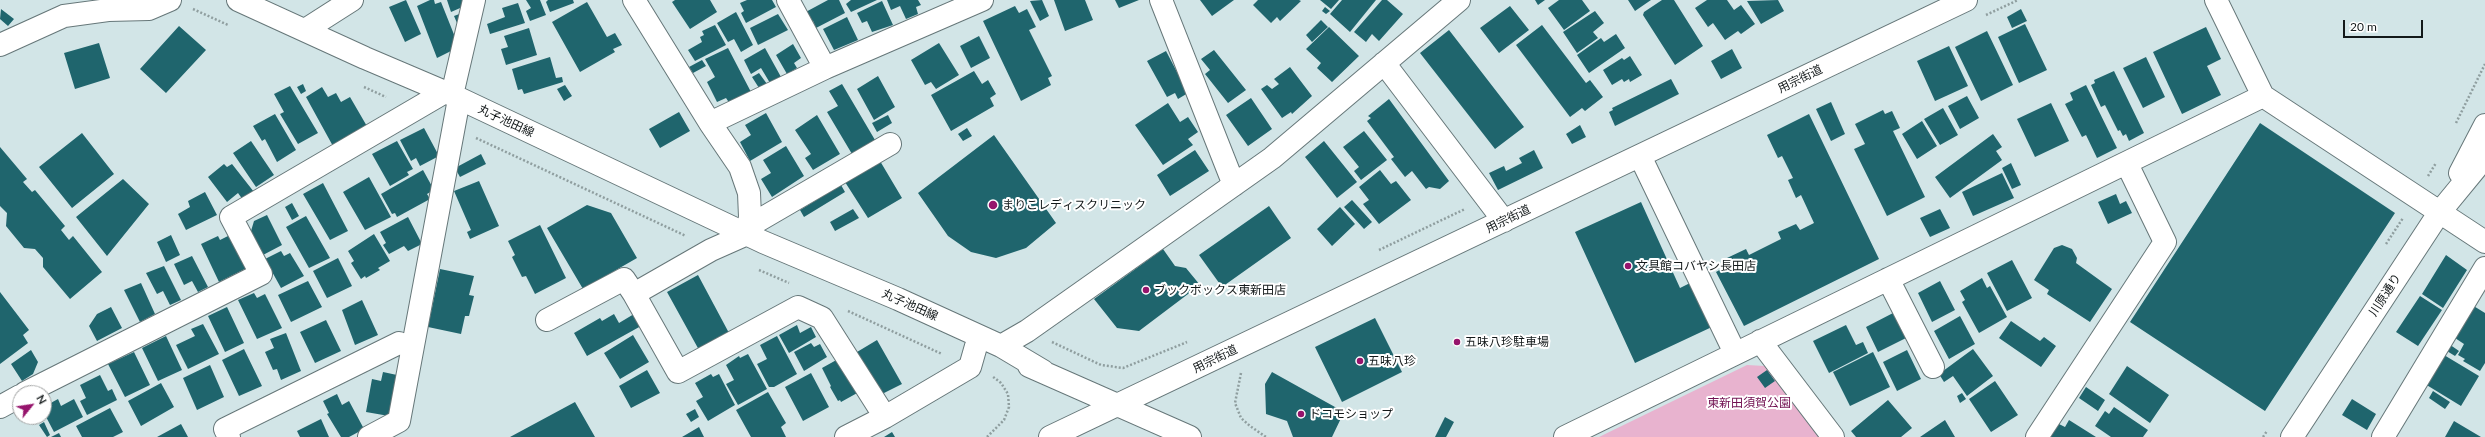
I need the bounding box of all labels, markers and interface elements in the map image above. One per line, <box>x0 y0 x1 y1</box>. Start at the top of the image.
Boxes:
scale bar <box>2345 12 2425 38</box>
text: 20 m <box>2350 19 2377 34</box>
street label: 用宗街道 <box>1775 62 1825 96</box>
street label: 丸子池田線 <box>476 102 536 140</box>
place label: まりこレディスクリニック <box>1002 198 1146 212</box>
marker: まりこレディスクリニック <box>987 199 999 211</box>
street label: 用宗街道 <box>1483 202 1533 236</box>
place label: 文具館コバヤシ長田店 <box>1636 259 1756 273</box>
marker: 文具館コバヤシ長田店 <box>1623 261 1633 271</box>
street label: 川原通り <box>2366 271 2404 319</box>
place label: ブックボックス東新田店 <box>1154 283 1286 297</box>
marker: ブックボックス東新田店 <box>1141 285 1151 295</box>
street label: 丸子池田線 <box>880 286 940 324</box>
place label: 五味八珍駐車場 <box>1465 335 1549 349</box>
marker: 五味八珍駐車場 <box>1452 337 1462 347</box>
street label: 用宗街道 <box>1190 342 1240 376</box>
place label: 五味八珍 <box>1368 354 1416 368</box>
marker: 五味八珍 <box>1355 356 1365 366</box>
north arrow <box>12 385 52 425</box>
text: N <box>34 392 50 406</box>
park label: 東新田須賀公園 <box>1707 396 1791 410</box>
place label: ドコモショップ <box>1309 407 1393 421</box>
marker: ドコモショップ <box>1296 409 1306 419</box>

